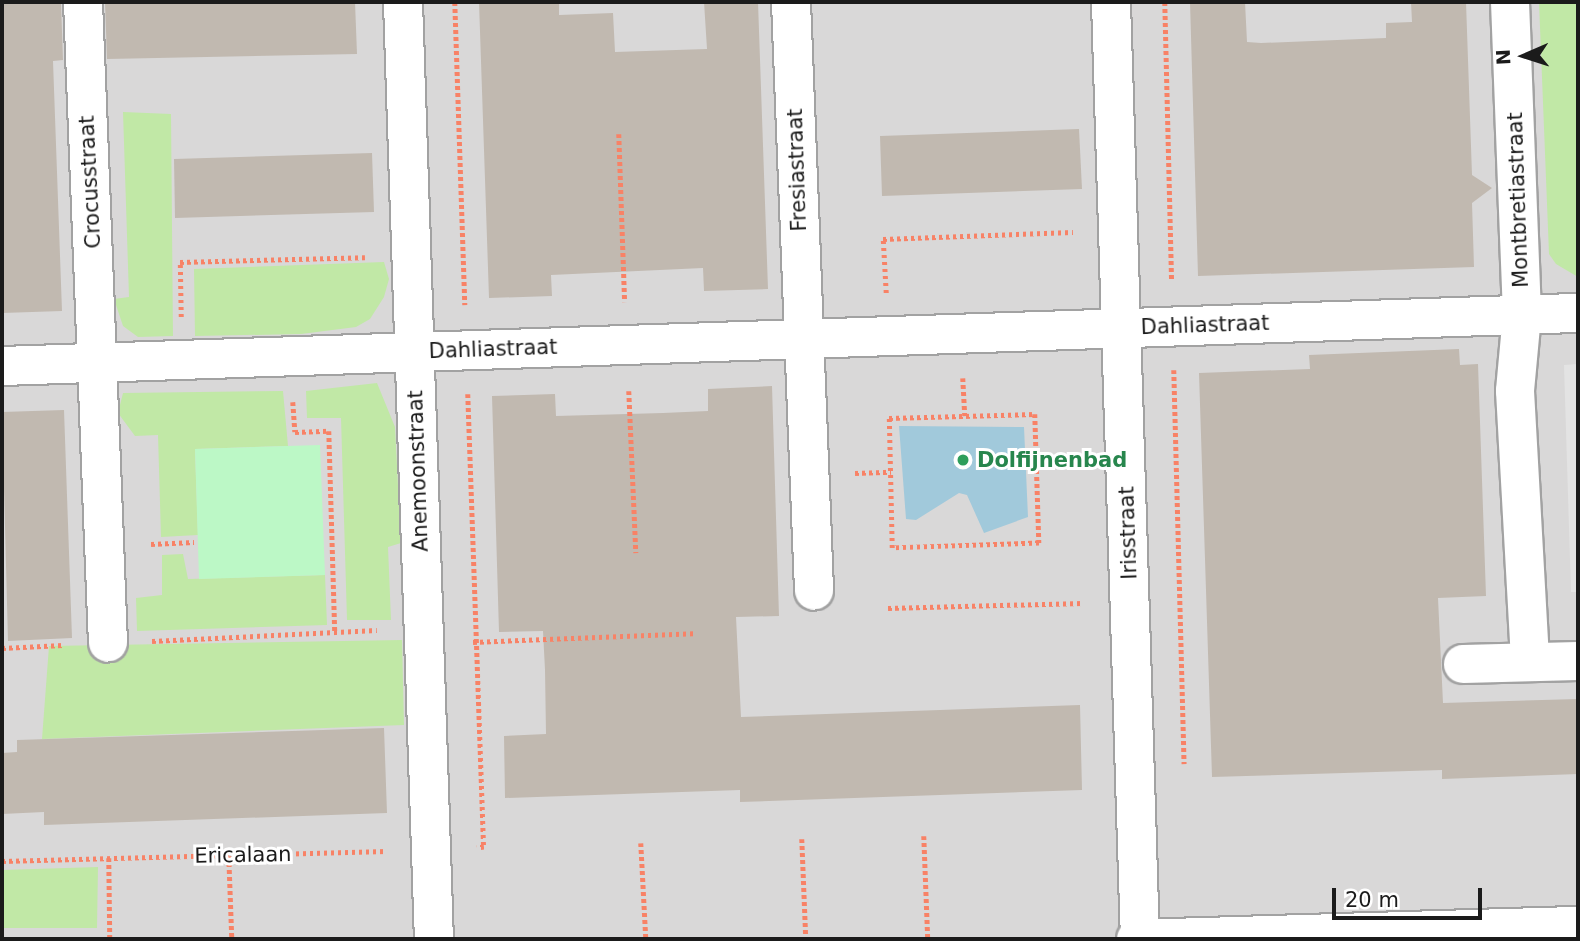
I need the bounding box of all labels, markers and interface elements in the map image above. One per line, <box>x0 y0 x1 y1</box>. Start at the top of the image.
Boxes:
north arrow <box>1489 21 1559 91</box>
text: N <box>1492 49 1514 66</box>
street label: Fresiastraat <box>782 108 812 232</box>
street label: Montbretiastraat <box>1502 112 1534 288</box>
street label: Crocusstraat <box>74 115 106 249</box>
street label: Dahliastraat <box>1140 310 1270 340</box>
street label: Dahliastraat <box>428 334 558 364</box>
street label: Anemoonstraat <box>403 390 433 552</box>
place label: Dolfijnenbad <box>977 447 1127 473</box>
marker: Dolfijnenbad <box>955 452 971 468</box>
street label: Irisstraat <box>1114 486 1142 580</box>
street label: Ericalaan <box>194 842 292 868</box>
scale bar <box>1335 874 1486 918</box>
text: 20 m <box>1345 888 1399 912</box>

